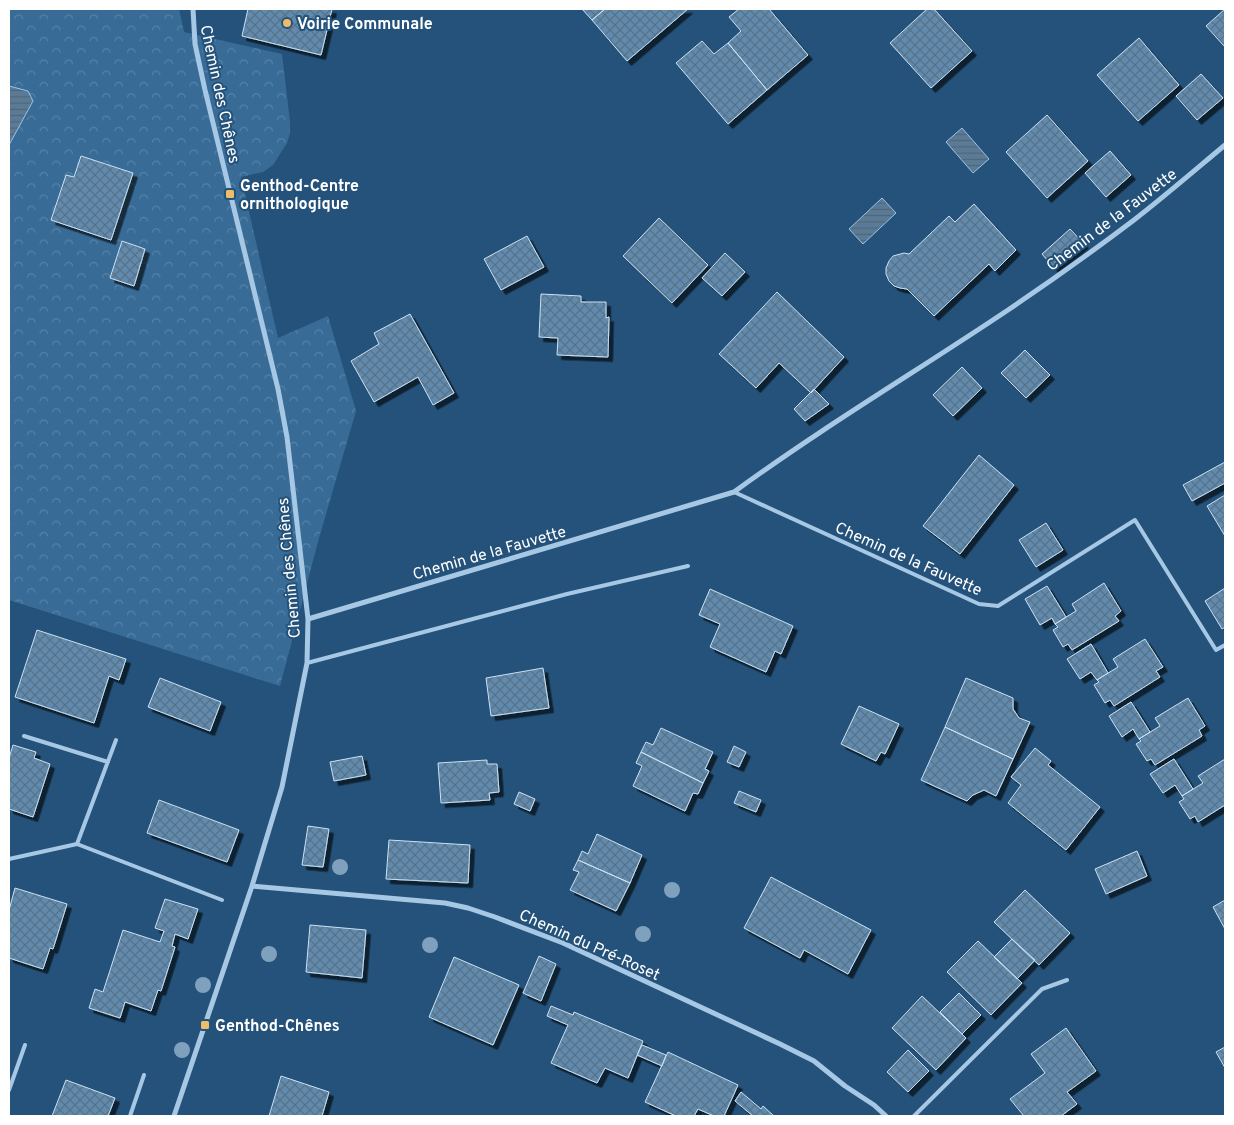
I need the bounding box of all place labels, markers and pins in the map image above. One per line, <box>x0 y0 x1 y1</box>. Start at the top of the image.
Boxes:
place label: Voirie Communale <box>297 15 433 35</box>
marker: Voirie Communale <box>281 17 293 29</box>
place label: Genthod-Centre ornithologique <box>240 177 359 215</box>
marker: Genthod-Centre ornithologique <box>224 188 236 200</box>
place label: Genthod-Chênes <box>215 1017 340 1037</box>
marker: Genthod-Chênes <box>199 1019 211 1031</box>

